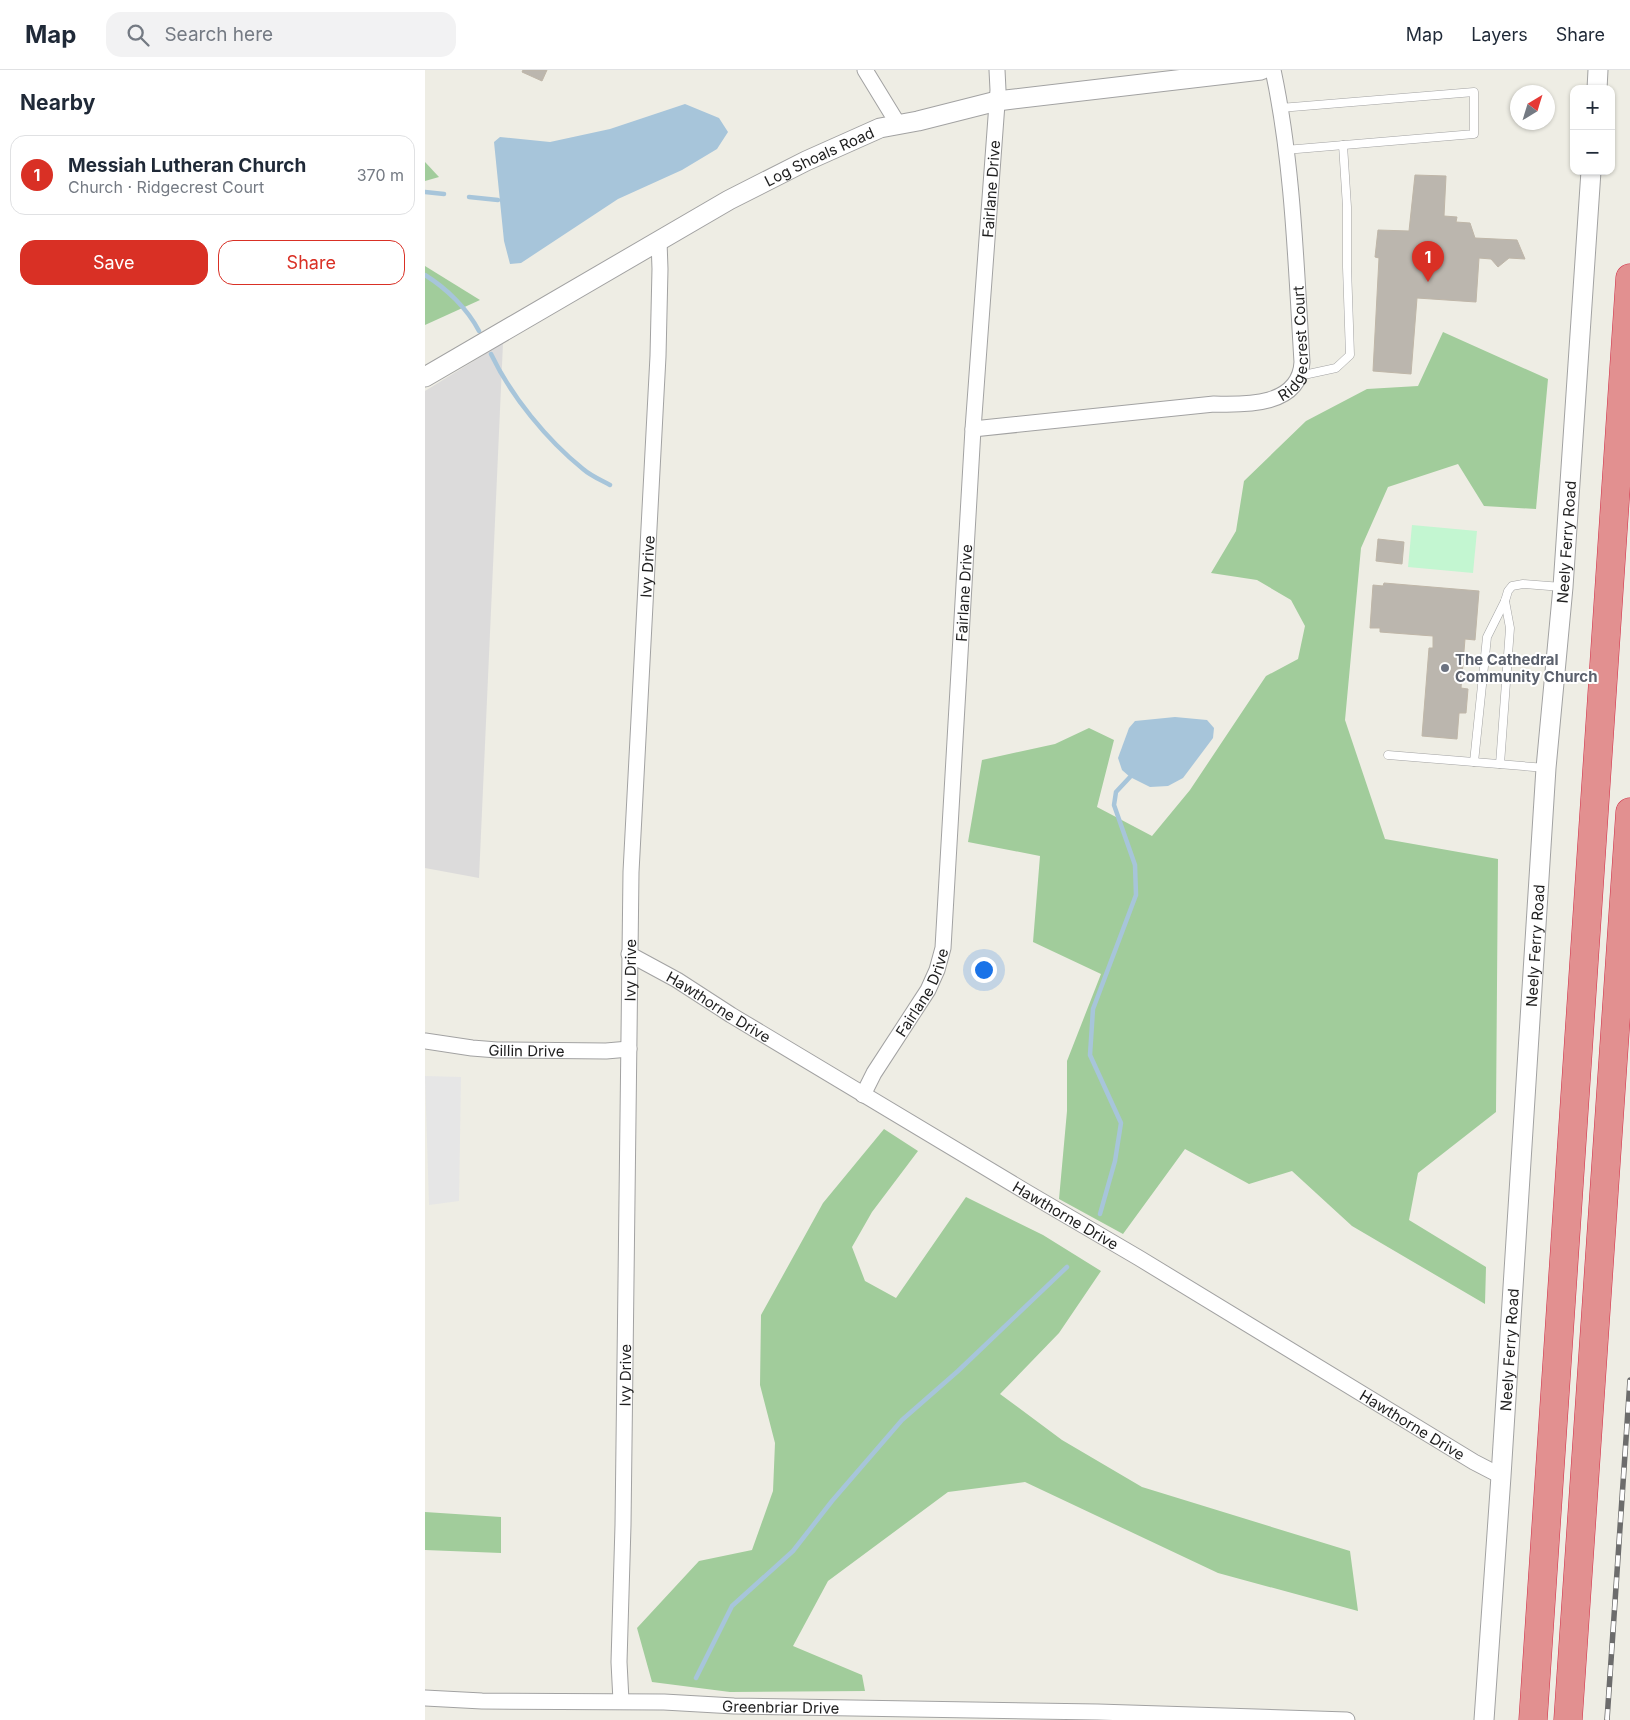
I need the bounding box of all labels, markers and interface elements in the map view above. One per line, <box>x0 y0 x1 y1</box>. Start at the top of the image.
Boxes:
search box <box>106 12 456 57</box>
text: Map <box>25 20 76 49</box>
icon: search <box>124 21 152 49</box>
text: Search here <box>164 23 273 46</box>
text: Map <box>1406 24 1443 45</box>
text: Layers <box>1471 24 1528 45</box>
text: Share <box>1556 24 1605 45</box>
north arrow <box>1510 85 1555 130</box>
map controls <box>1570 85 1615 175</box>
button: + <box>1570 85 1615 130</box>
text: Nearby <box>20 90 95 115</box>
street label: Log Shoals Road <box>761 122 877 190</box>
button: − <box>1570 130 1615 175</box>
street label: Fairlane Drive <box>978 139 1004 238</box>
text: Messiah Lutheran Church <box>68 154 306 177</box>
text: 1 <box>34 165 40 185</box>
text: 370 m <box>357 165 404 185</box>
text: Church · Ridgecrest Court <box>68 177 264 197</box>
button: Save <box>20 240 208 285</box>
button: Share <box>218 240 405 285</box>
pin: 1 <box>1412 241 1444 282</box>
street label: Ridgecrest Court <box>1274 285 1312 405</box>
street label: Neely Ferry Road <box>1552 480 1580 604</box>
street label: Ivy Drive <box>636 535 658 598</box>
street label: Fairlane Drive <box>951 544 976 642</box>
place label: The Cathedral Community Church <box>1455 650 1598 686</box>
marker: The Cathedral Community Church <box>1439 662 1451 674</box>
street label: Neely Ferry Road <box>1521 884 1548 1008</box>
street label: Ivy Drive <box>620 939 640 1001</box>
street label: Fairlane Drive <box>891 946 952 1040</box>
your location <box>971 957 997 983</box>
street label: Hawthorne Drive <box>663 967 774 1046</box>
street label: Gillin Drive <box>488 1040 565 1060</box>
street label: Hawthorne Drive <box>1009 1177 1122 1254</box>
street label: Neely Ferry Road <box>1496 1288 1522 1412</box>
street label: Ivy Drive <box>615 1344 635 1406</box>
street label: Hawthorne Drive <box>1356 1385 1469 1464</box>
street label: Greenbriar Drive <box>722 1696 840 1717</box>

